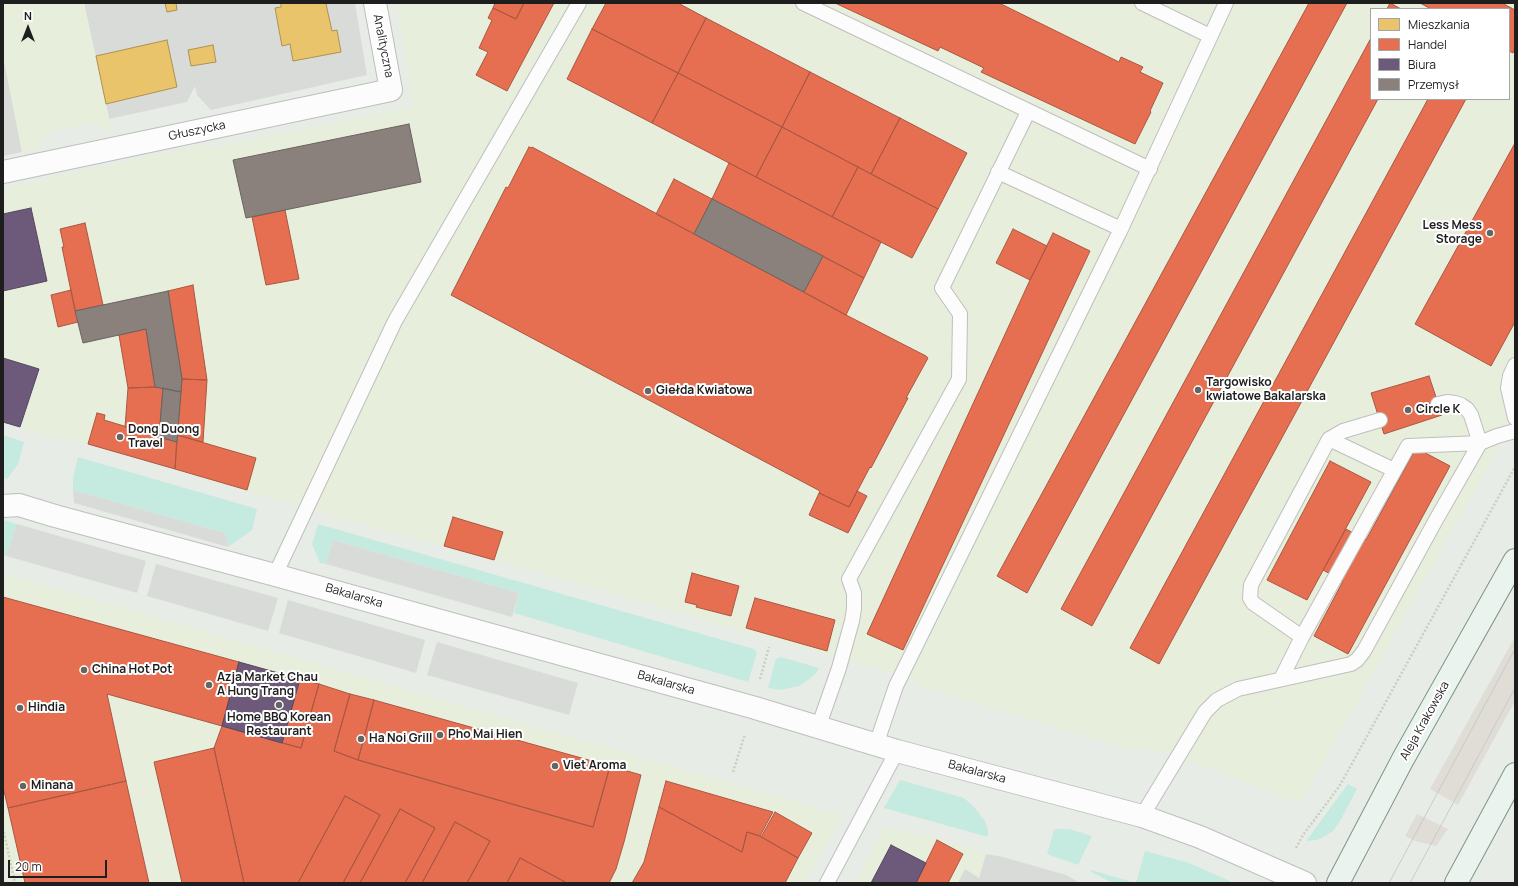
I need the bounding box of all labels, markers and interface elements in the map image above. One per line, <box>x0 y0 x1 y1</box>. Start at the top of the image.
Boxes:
north arrow <box>8 8 48 48</box>
text: N <box>24 8 32 23</box>
legend <box>1370 8 1510 100</box>
street label: Analityczna <box>370 13 396 79</box>
text: Mieszkania <box>1408 16 1470 33</box>
text: Handel <box>1408 36 1447 53</box>
text: Biura <box>1408 56 1436 73</box>
text: Przemysł <box>1408 76 1459 93</box>
street label: Głuszycka <box>167 118 227 144</box>
place label: Less Mess Storage <box>1422 219 1482 247</box>
marker: Less Mess Storage <box>1485 228 1495 238</box>
place label: Targowisko kwiatowe Bakalarska <box>1206 376 1326 404</box>
place label: Giełda Kwiatowa <box>656 384 753 398</box>
marker: Targowisko kwiatowe Bakalarska <box>1193 385 1203 395</box>
marker: Giełda Kwiatowa <box>643 386 653 396</box>
place label: Circle K <box>1416 403 1460 417</box>
marker: Circle K <box>1403 405 1413 415</box>
place label: Dong Duong Travel <box>128 423 199 451</box>
marker: Dong Duong Travel <box>115 432 125 442</box>
street label: Bakalarska <box>324 581 384 611</box>
place label: China Hot Pot <box>92 663 172 677</box>
marker: China Hot Pot <box>79 665 89 675</box>
street label: Bakalarska <box>636 668 696 698</box>
place label: Azja Market Chau A Hung Trang <box>217 671 318 699</box>
street label: Aleja Krakowska <box>1397 679 1453 763</box>
marker: Azja Market Chau A Hung Trang <box>204 680 214 690</box>
marker: Home BBQ Korean Restaurant <box>274 700 284 710</box>
place label: Hindia <box>28 701 65 715</box>
marker: Hindia <box>15 703 25 713</box>
place label: Home BBQ Korean Restaurant <box>227 711 331 739</box>
place label: Pho Mai Hien <box>448 728 522 742</box>
marker: Pho Mai Hien <box>435 730 445 740</box>
place label: Ha Noi Grill <box>369 732 432 746</box>
marker: Ha Noi Grill <box>356 734 366 744</box>
street label: Bakalarska <box>947 757 1007 787</box>
place label: Viet Aroma <box>563 759 626 773</box>
marker: Viet Aroma <box>550 761 560 771</box>
place label: Minana <box>31 779 73 793</box>
marker: Minana <box>18 781 28 791</box>
scale bar <box>10 852 109 878</box>
text: 20 m <box>15 858 42 875</box>

